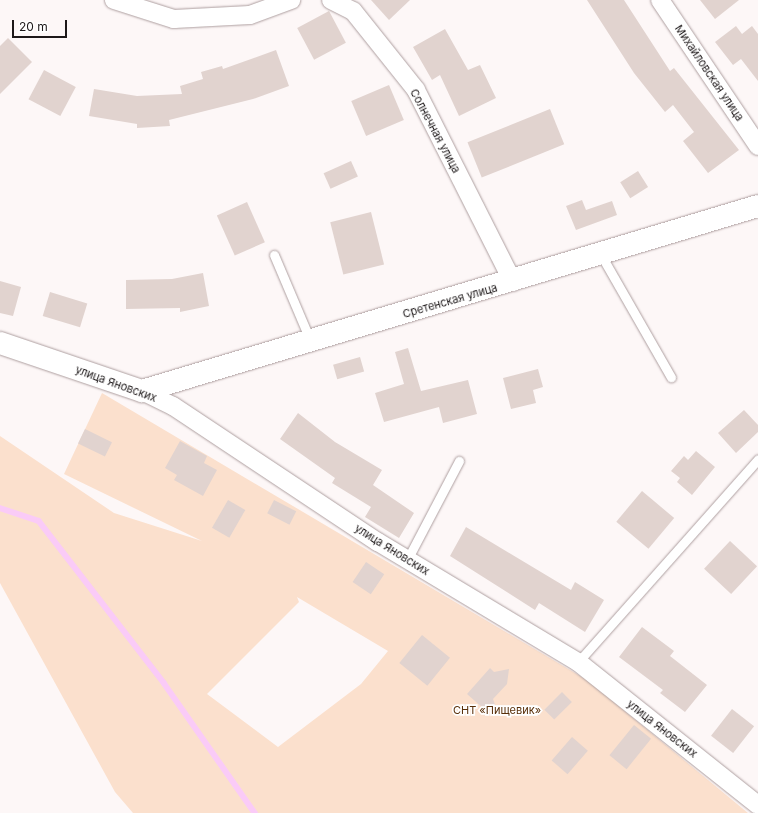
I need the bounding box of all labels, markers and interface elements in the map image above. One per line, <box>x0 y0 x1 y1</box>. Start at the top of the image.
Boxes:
scale bar <box>14 12 69 38</box>
text: 20 m <box>19 19 48 34</box>
street label: Михайловская улица <box>672 22 746 124</box>
street label: Солнечная улица <box>407 87 463 175</box>
street label: Сретенская улица <box>401 281 499 321</box>
street label: улица Яновских <box>74 363 158 405</box>
street label: улица Яновских <box>352 522 432 578</box>
street label: улица Яновских <box>624 697 700 761</box>
park label: СНТ «Пищевик» <box>453 703 541 717</box>

